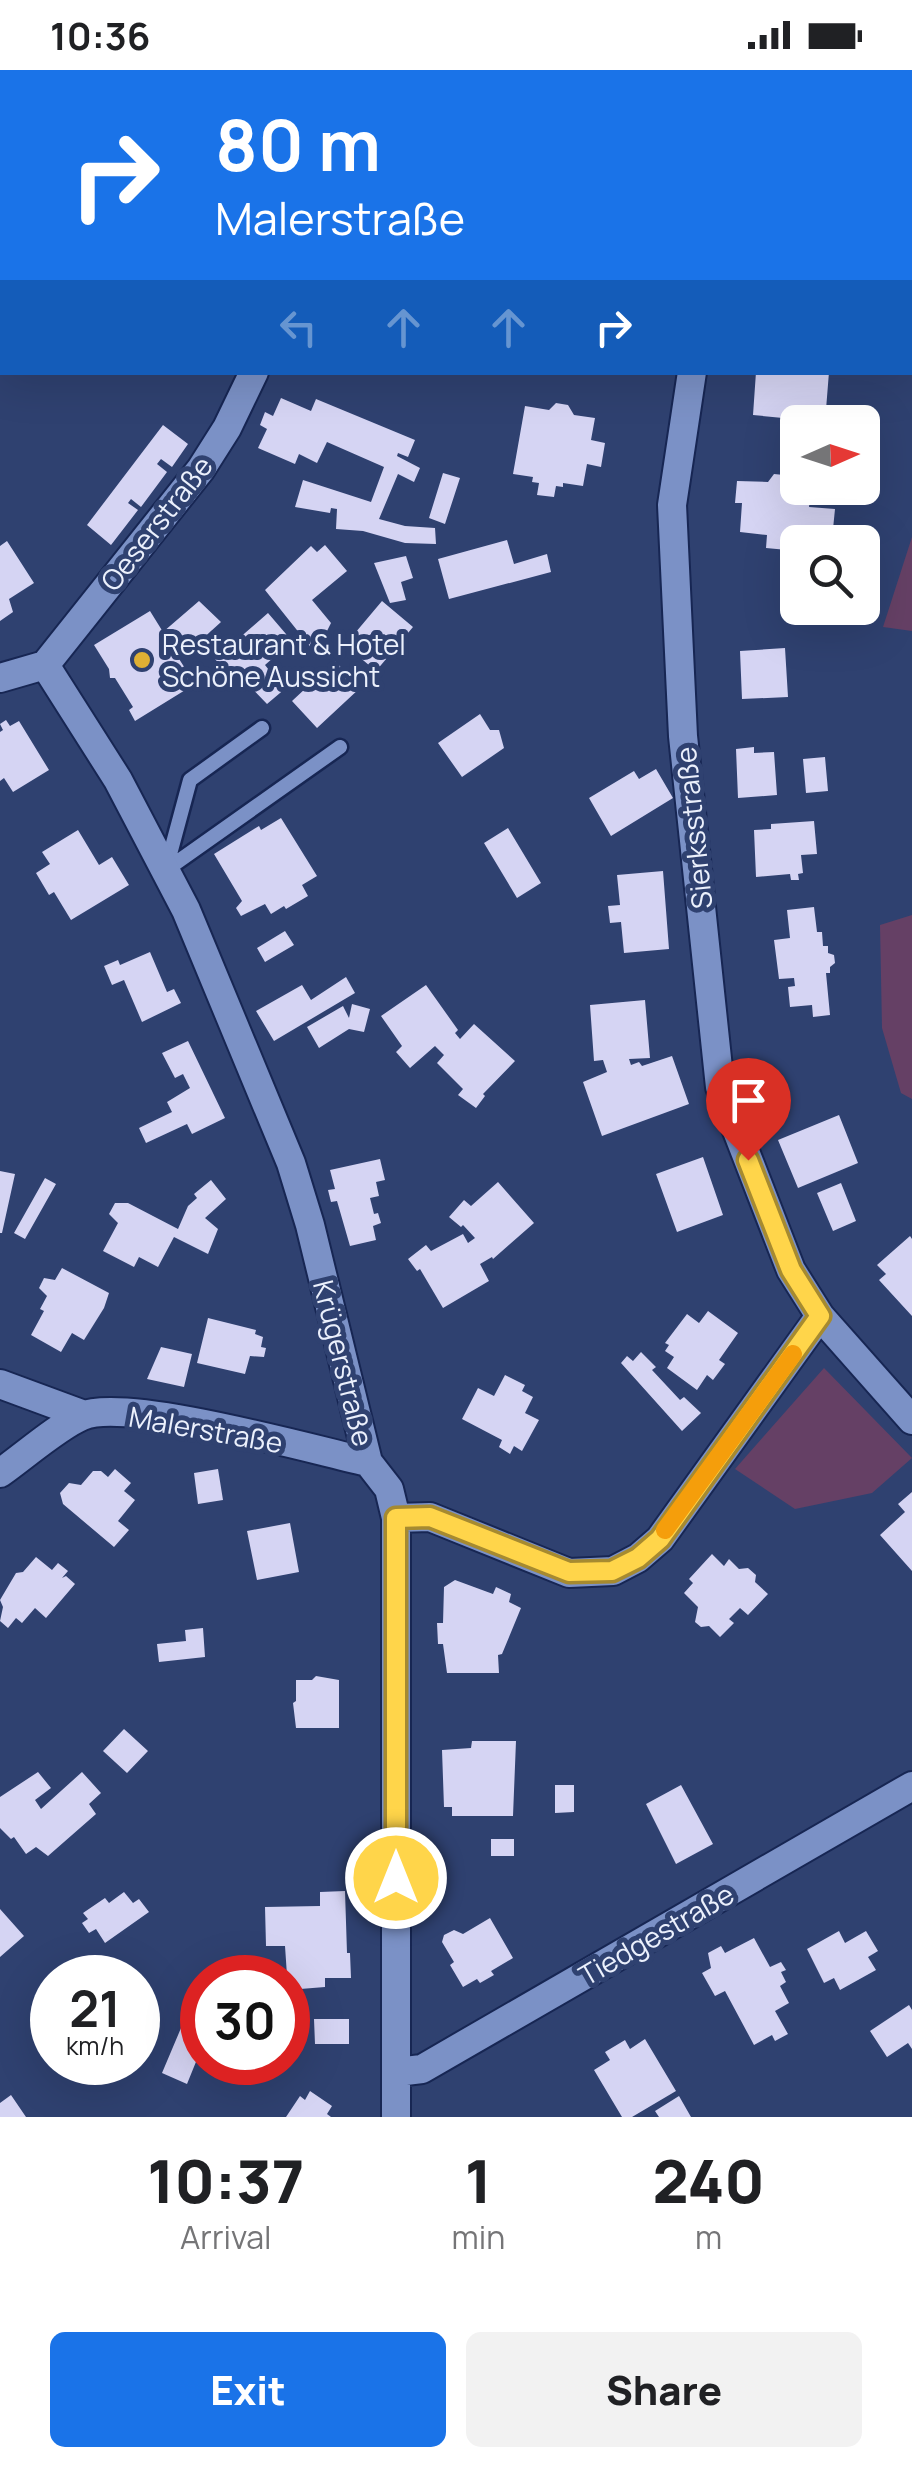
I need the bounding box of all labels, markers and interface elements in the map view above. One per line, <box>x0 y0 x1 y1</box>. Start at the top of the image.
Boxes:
text: 10:36 <box>50 9 150 61</box>
text: 80 m <box>215 96 381 192</box>
icon: right <box>50 110 180 240</box>
text: Malerstraße <box>215 187 465 249</box>
icon: left <box>271 300 326 355</box>
icon: ahead <box>376 300 431 355</box>
icon: ahead <box>481 300 536 355</box>
icon: right <box>586 300 641 355</box>
north arrow <box>780 405 880 505</box>
map controls <box>780 405 880 625</box>
street label: Oeserstraße <box>91 448 221 598</box>
button: search <box>780 525 880 625</box>
place label: Restaurant & Hotel Schöne Aussicht <box>162 625 406 695</box>
marker: Restaurant & Hotel Schöne Aussicht <box>131 649 153 671</box>
street label: Sierksstraße <box>666 745 720 911</box>
pin <box>706 1058 791 1161</box>
icon: arrive <box>721 1073 776 1128</box>
street label: Krügerstraße <box>305 1276 383 1450</box>
street label: Malerstraße <box>126 1397 286 1461</box>
position arrow <box>344 1826 448 1930</box>
street label: Tiedgestraße <box>571 1874 741 1994</box>
speed limit sign: 30 <box>180 1955 310 2085</box>
text: 21 <box>69 1974 121 2042</box>
text: km/h <box>66 2028 124 2063</box>
text: 10:37 <box>147 2139 304 2221</box>
text: 1 <box>465 2139 492 2221</box>
text: 240 <box>652 2139 765 2221</box>
text: Arrival <box>180 2215 271 2259</box>
text: min <box>452 2215 505 2259</box>
text: m <box>695 2215 722 2259</box>
button: Exit <box>50 2332 446 2447</box>
button: Share <box>466 2332 862 2447</box>

